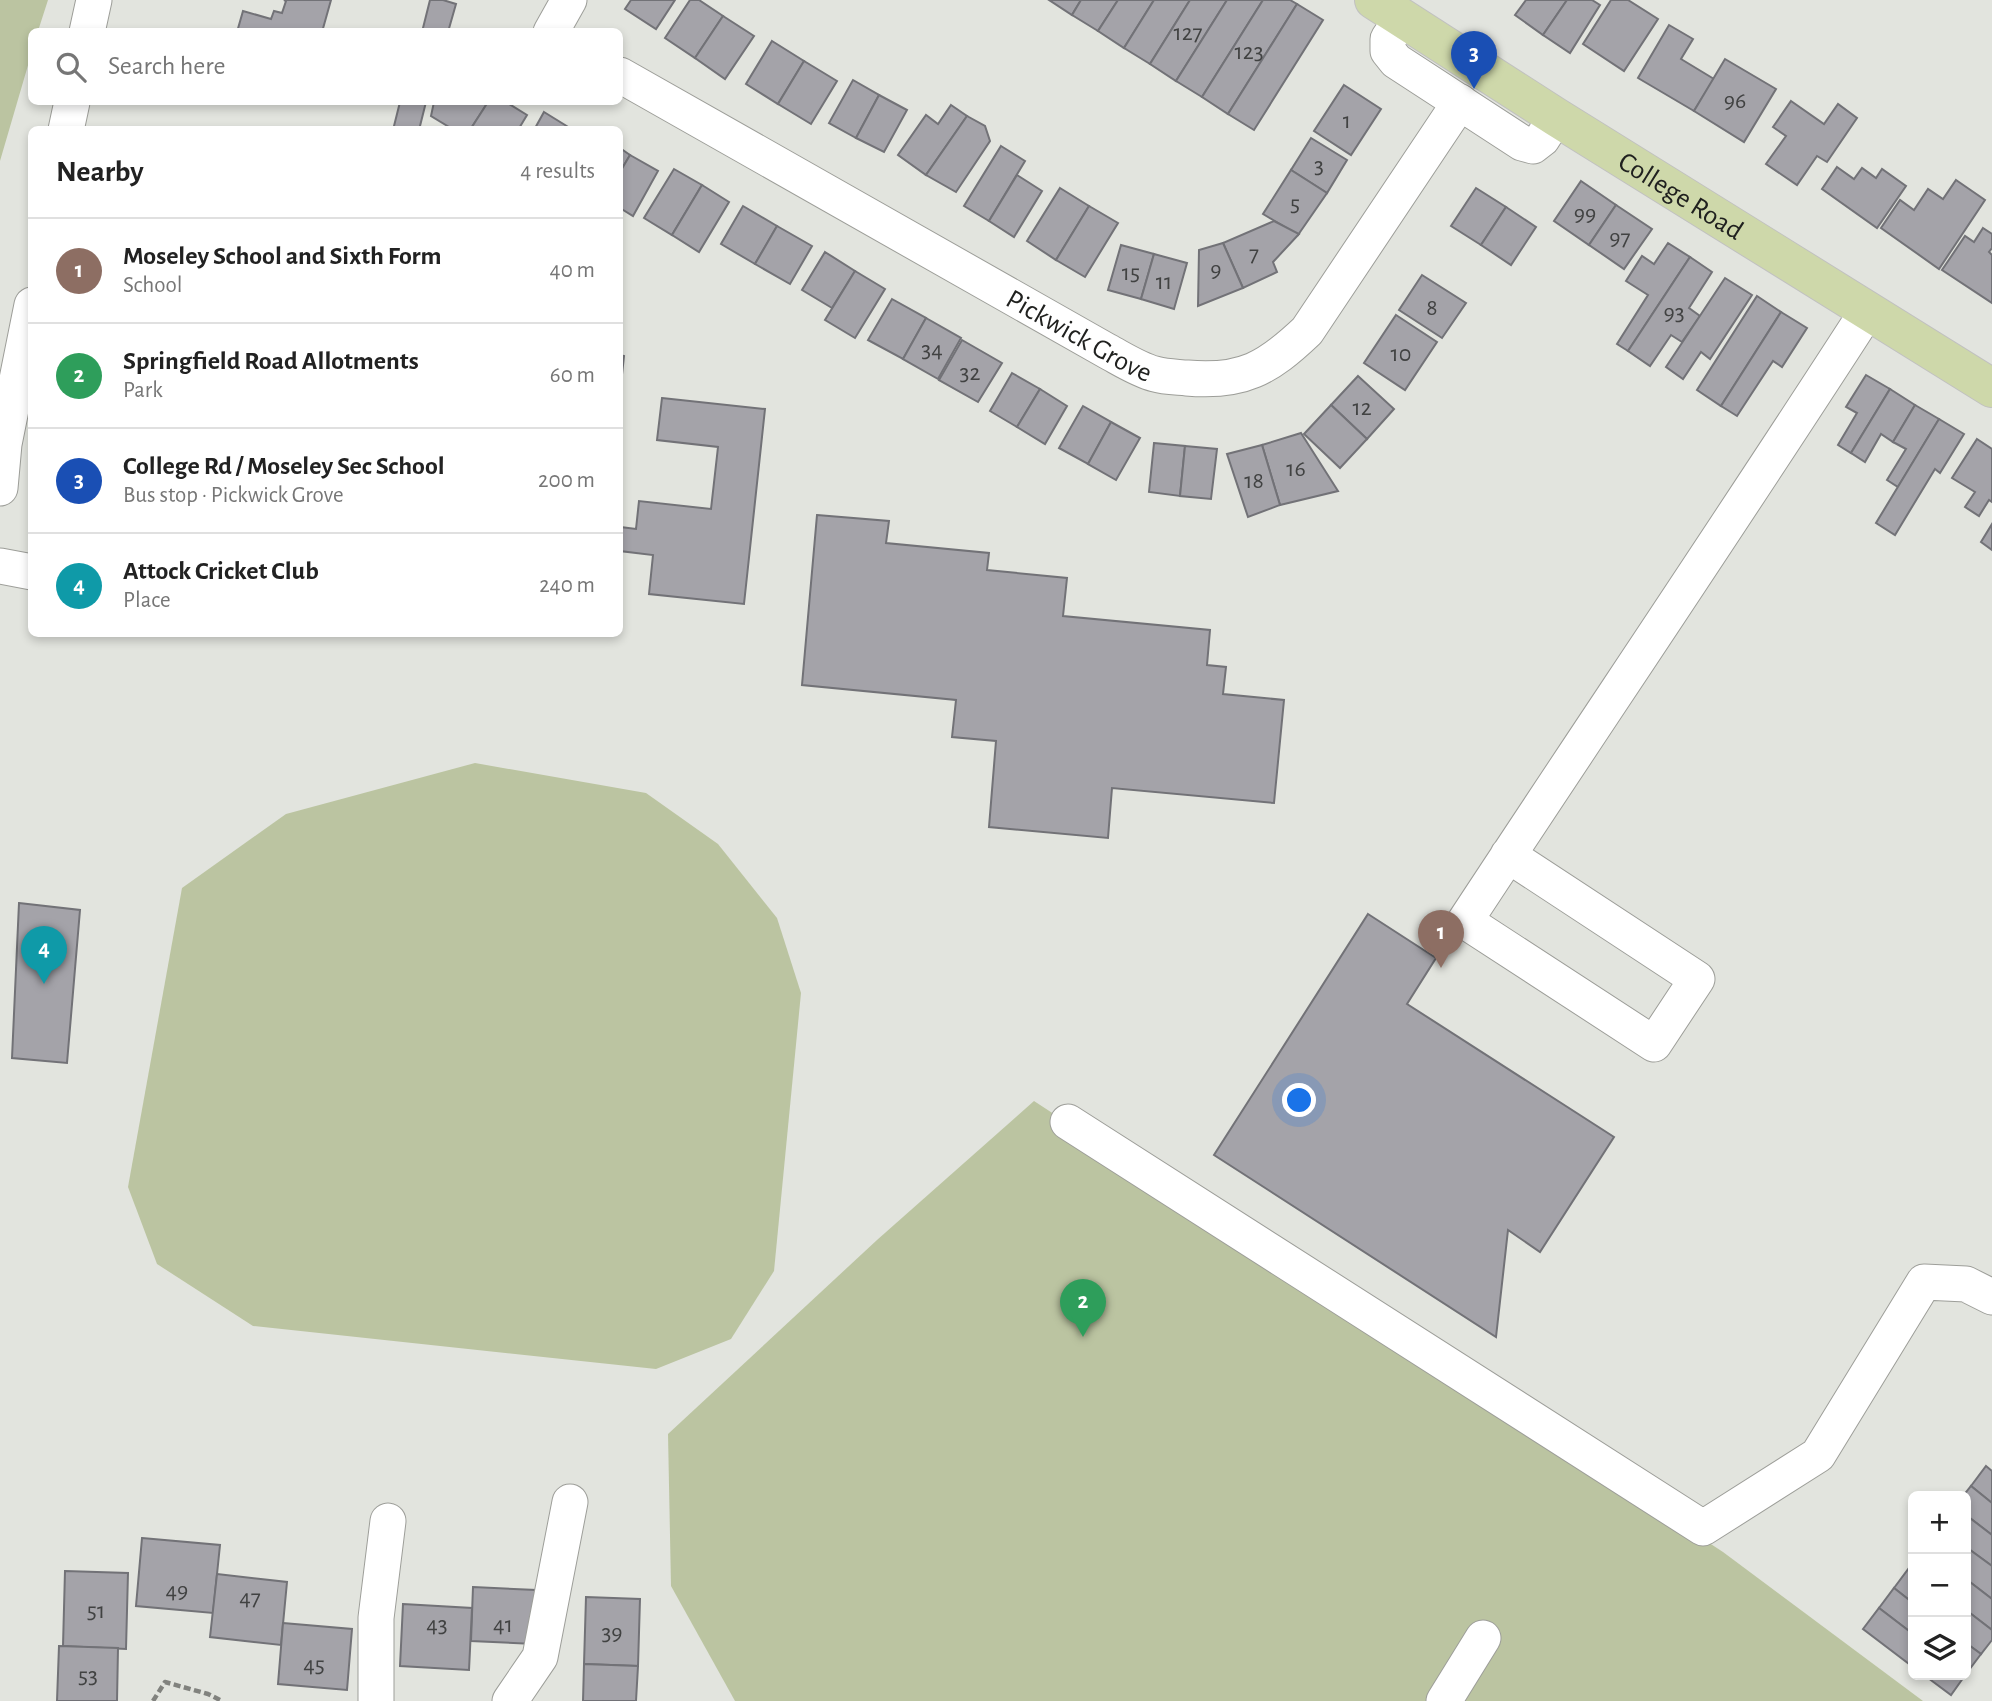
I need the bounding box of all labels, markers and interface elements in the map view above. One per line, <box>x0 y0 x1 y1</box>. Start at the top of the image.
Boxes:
house number: 127 <box>1173 21 1203 45</box>
search box <box>28 28 623 105</box>
pin: 3 <box>1451 31 1497 89</box>
house number: 123 <box>1234 40 1264 64</box>
icon: search <box>52 48 90 86</box>
text: Search here <box>108 53 226 79</box>
house number: 96 <box>1724 89 1746 113</box>
house number: 1 <box>1343 109 1351 133</box>
street label: College Road <box>1613 147 1748 246</box>
house number: 3 <box>1314 154 1324 178</box>
text: Nearby <box>56 157 144 187</box>
text: 4 results <box>520 160 595 183</box>
house number: 5 <box>1290 192 1300 216</box>
house number: 99 <box>1574 202 1596 226</box>
house number: 97 <box>1609 226 1631 250</box>
house number: 7 <box>1249 242 1259 266</box>
text: Moseley School and Sixth Form <box>123 243 442 269</box>
house number: 9 <box>1210 258 1222 282</box>
text: 1 <box>75 259 83 282</box>
text: 40 m <box>550 259 595 282</box>
house number: 15 <box>1122 261 1140 285</box>
house number: 11 <box>1156 270 1172 294</box>
text: School <box>123 274 182 297</box>
street label: Pickwick Grove <box>1001 285 1155 388</box>
house number: 8 <box>1426 296 1438 320</box>
house number: 93 <box>1663 301 1685 325</box>
house number: 34 <box>921 338 943 362</box>
house number: 10 <box>1391 342 1411 366</box>
text: Springfield Road Allotments <box>123 348 419 374</box>
house number: 32 <box>960 361 980 385</box>
text: 2 <box>74 364 84 387</box>
text: 60 m <box>550 364 595 387</box>
text: Park <box>123 379 163 402</box>
house number: 12 <box>1352 396 1372 420</box>
text: College Rd / Moseley Sec School <box>123 453 445 479</box>
house number: 16 <box>1286 457 1306 481</box>
text: 3 <box>74 469 84 492</box>
text: 200 m <box>538 469 595 492</box>
house number: 18 <box>1244 469 1264 493</box>
text: Bus stop · Pickwick Grove <box>123 484 344 507</box>
text: Attock Cricket Club <box>123 558 319 584</box>
text: 4 <box>73 574 85 597</box>
text: 240 m <box>539 574 595 597</box>
text: Place <box>123 589 171 612</box>
pin: 1 <box>1418 910 1464 968</box>
pin: 4 <box>21 926 67 984</box>
your location <box>1282 1083 1316 1117</box>
pin: 2 <box>1060 1279 1106 1337</box>
map controls <box>1908 1491 1971 1680</box>
button: + <box>1908 1491 1971 1554</box>
button: − <box>1908 1554 1971 1617</box>
house number: 49 <box>166 1579 188 1603</box>
house number: 47 <box>239 1586 261 1610</box>
house number: 51 <box>87 1599 105 1623</box>
house number: 43 <box>426 1613 448 1637</box>
house number: 41 <box>493 1613 513 1637</box>
button: layers <box>1908 1617 1971 1680</box>
house number: 39 <box>601 1621 623 1645</box>
house number: 45 <box>303 1653 325 1677</box>
house number: 53 <box>78 1664 98 1688</box>

